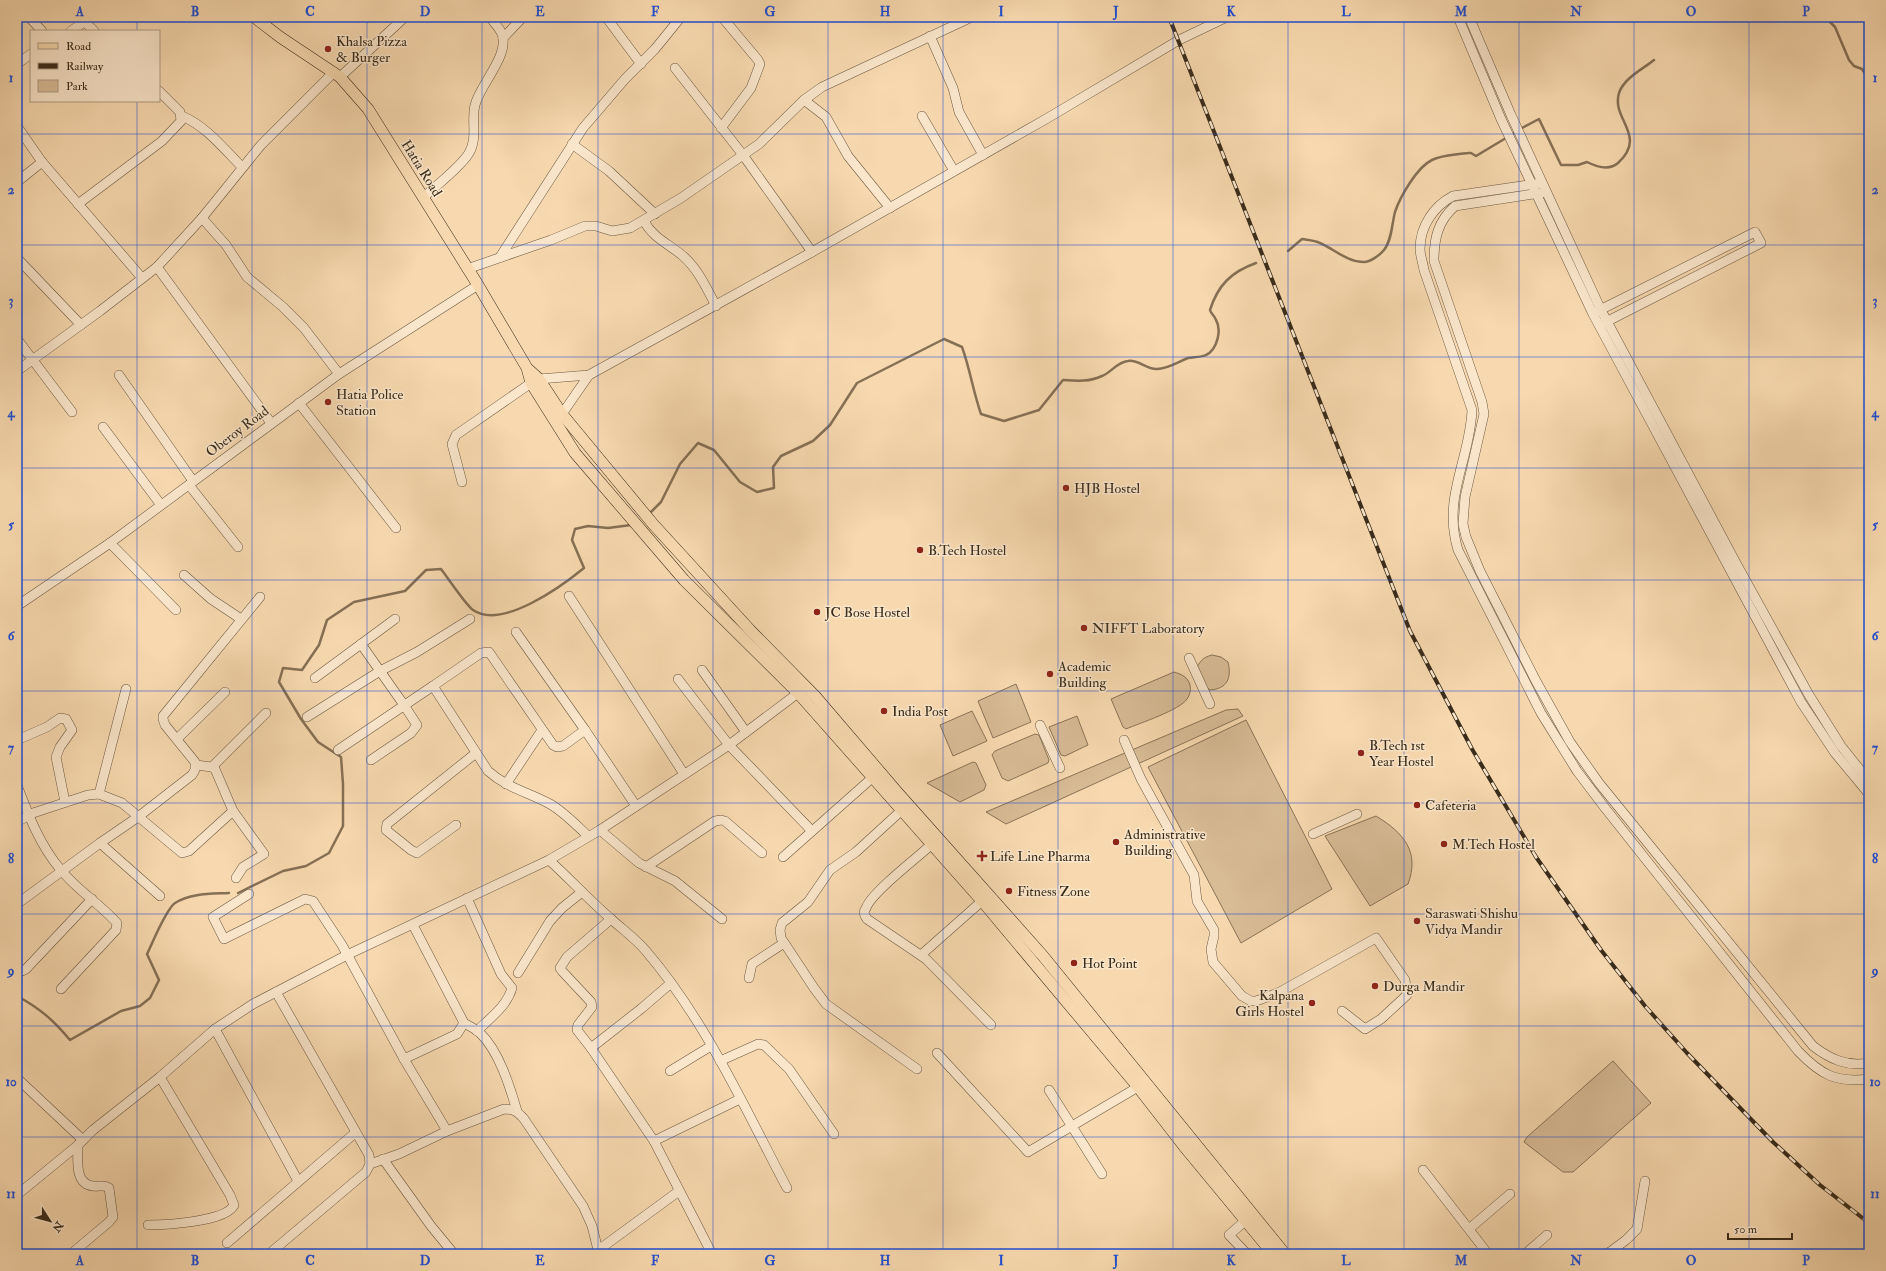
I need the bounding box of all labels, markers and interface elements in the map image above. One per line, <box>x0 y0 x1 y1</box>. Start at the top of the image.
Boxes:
text: A <box>75 4 85 20</box>
text: B <box>191 4 199 20</box>
text: C <box>305 4 315 20</box>
text: D <box>420 4 431 20</box>
text: E <box>535 4 545 20</box>
text: F <box>651 4 660 20</box>
text: G <box>765 4 776 20</box>
text: H <box>880 4 891 20</box>
text: I <box>998 4 1004 20</box>
text: J <box>1112 4 1119 21</box>
text: K <box>1226 4 1236 20</box>
text: L <box>1341 4 1351 20</box>
text: M <box>1454 4 1468 20</box>
text: N <box>1569 4 1582 20</box>
text: O <box>1686 4 1697 20</box>
text: P <box>1802 4 1810 20</box>
legend <box>30 30 160 102</box>
place label: Khalsa Pizza & Burger <box>336 33 407 66</box>
text: Road <box>66 39 91 54</box>
marker: Khalsa Pizza & Burger <box>323 44 333 54</box>
text: Railway <box>66 59 104 74</box>
text: 1 <box>9 70 14 86</box>
text: 1 <box>1873 70 1878 86</box>
text: Park <box>66 79 88 94</box>
street label: Hatia Road <box>398 137 446 200</box>
text: 2 <box>8 182 15 198</box>
text: 2 <box>1872 182 1879 198</box>
text: 3 <box>9 293 14 309</box>
text: 3 <box>1873 293 1878 309</box>
place label: Hatia Police Station <box>336 386 404 419</box>
marker: Hatia Police Station <box>323 397 333 407</box>
street label: Oberoy Road <box>202 402 273 461</box>
text: 4 <box>6 405 15 421</box>
text: 4 <box>1870 405 1879 421</box>
place label: HJB Hostel <box>1074 480 1141 497</box>
marker: HJB Hostel <box>1061 483 1071 493</box>
text: 5 <box>8 517 14 533</box>
text: 5 <box>1872 517 1878 533</box>
place label: B.Tech Hostel <box>928 542 1007 559</box>
marker: B.Tech Hostel <box>915 545 925 555</box>
place label: JC Bose Hostel <box>824 604 910 621</box>
marker: JC Bose Hostel <box>812 607 822 617</box>
place label: NIFFT Laboratory <box>1092 620 1205 638</box>
marker: NIFFT Laboratory <box>1079 623 1089 633</box>
text: 6 <box>8 628 16 644</box>
text: 6 <box>1872 628 1880 644</box>
place label: Academic Building <box>1057 658 1112 691</box>
marker: Academic Building <box>1045 669 1055 679</box>
place label: India Post <box>892 703 948 720</box>
marker: India Post <box>879 706 889 716</box>
place label: B.Tech 1st Year Hostel <box>1369 737 1434 770</box>
text: 7 <box>8 740 15 756</box>
text: 7 <box>1872 740 1879 756</box>
marker: B.Tech 1st Year Hostel <box>1356 748 1366 758</box>
place label: Cafeteria <box>1425 797 1477 814</box>
marker: Cafeteria <box>1412 800 1422 810</box>
place label: Administrative Building <box>1123 826 1206 859</box>
place label: M.Tech Hostel <box>1452 836 1535 853</box>
marker: Administrative Building <box>1111 837 1121 847</box>
marker: M.Tech Hostel <box>1439 839 1449 849</box>
place label: Life Line Pharma <box>990 848 1090 865</box>
text: 8 <box>8 851 14 867</box>
marker: Life Line Pharma <box>977 851 987 861</box>
text: 8 <box>1872 851 1878 867</box>
place label: Fitness Zone <box>1017 883 1090 900</box>
marker: Fitness Zone <box>1004 886 1014 896</box>
place label: Saraswati Shishu Vidya Mandir <box>1425 905 1518 939</box>
marker: Saraswati Shishu Vidya Mandir <box>1412 916 1422 926</box>
place label: Hot Point <box>1082 955 1138 972</box>
marker: Hot Point <box>1069 958 1079 968</box>
text: 9 <box>6 963 15 979</box>
text: 9 <box>1870 963 1879 979</box>
place label: Durga Mandir <box>1383 978 1465 995</box>
marker: Durga Mandir <box>1370 981 1380 991</box>
place label: Kalpana Girls Hostel <box>1235 987 1304 1020</box>
marker: Kalpana Girls Hostel <box>1307 998 1317 1008</box>
text: 10 <box>5 1074 17 1090</box>
text: 10 <box>1869 1074 1881 1090</box>
text: 11 <box>6 1186 16 1202</box>
text: 11 <box>1870 1186 1880 1202</box>
north arrow <box>30 1201 70 1241</box>
scale bar <box>1728 1215 1792 1241</box>
text: N <box>49 1218 66 1235</box>
text: 50 m <box>1734 1222 1758 1237</box>
text: A <box>75 1253 85 1269</box>
text: B <box>191 1253 199 1269</box>
text: C <box>305 1253 315 1269</box>
text: D <box>420 1253 431 1269</box>
text: E <box>535 1253 545 1269</box>
text: F <box>651 1253 660 1269</box>
text: G <box>765 1253 776 1269</box>
text: H <box>880 1253 891 1269</box>
text: I <box>998 1253 1004 1269</box>
text: J <box>1112 1253 1119 1270</box>
text: K <box>1226 1253 1236 1269</box>
text: L <box>1341 1253 1351 1269</box>
text: M <box>1454 1253 1468 1269</box>
text: N <box>1569 1253 1582 1269</box>
text: O <box>1686 1253 1697 1269</box>
text: P <box>1802 1253 1810 1269</box>

